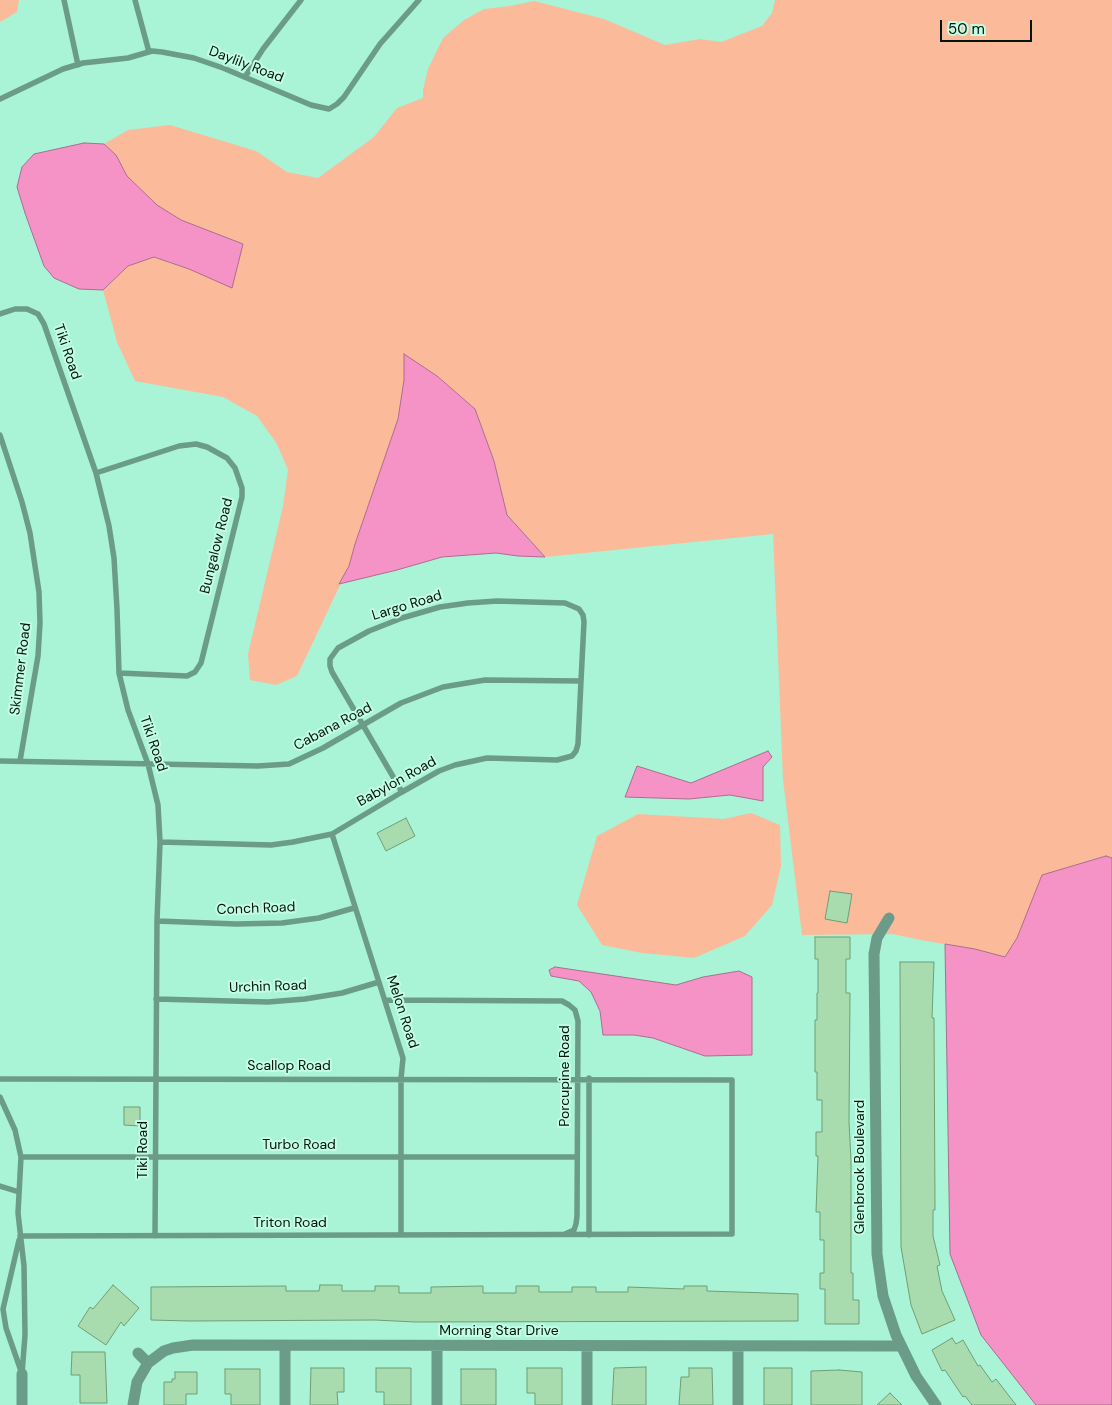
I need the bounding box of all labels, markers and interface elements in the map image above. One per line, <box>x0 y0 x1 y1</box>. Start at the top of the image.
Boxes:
scale bar <box>942 10 1034 42</box>
text: 50 m <box>948 19 985 39</box>
street label: Daylily Road <box>206 43 286 87</box>
street label: Tiki Road <box>50 322 84 382</box>
street label: Bungalow Road <box>197 496 237 596</box>
street label: Largo Road <box>370 587 444 625</box>
street label: Skimmer Road <box>7 622 35 716</box>
street label: Cabana Road <box>291 699 375 755</box>
street label: Tiki Road <box>136 714 170 774</box>
street label: Babylon Road <box>355 753 439 811</box>
street label: Conch Road <box>216 899 296 919</box>
street label: Melon Road <box>382 974 422 1050</box>
street label: Urchin Road <box>229 977 307 997</box>
street label: Porcupine Road <box>557 1025 573 1127</box>
street label: Scallop Road <box>247 1058 331 1074</box>
street label: Glenbrook Boulevard <box>852 1100 868 1234</box>
street label: Tiki Road <box>135 1121 151 1179</box>
street label: Turbo Road <box>262 1137 336 1153</box>
street label: Triton Road <box>253 1215 327 1231</box>
street label: Morning Star Drive <box>439 1323 559 1339</box>

